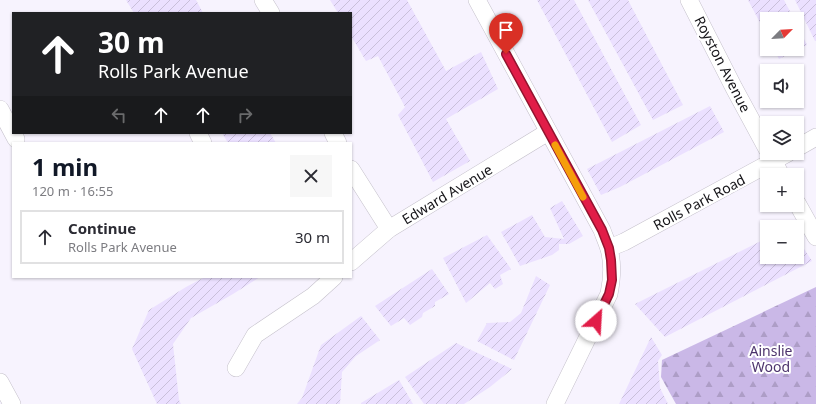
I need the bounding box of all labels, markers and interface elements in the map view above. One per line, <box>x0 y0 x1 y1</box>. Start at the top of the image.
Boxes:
north arrow <box>760 12 804 56</box>
map controls <box>760 12 804 264</box>
pin <box>489 13 523 54</box>
street label: Royston Avenue <box>691 13 756 115</box>
icon: arrive <box>495 19 517 41</box>
text: 30 m <box>98 23 165 61</box>
icon: ahead <box>32 28 84 80</box>
text: Rolls Park Avenue <box>98 59 249 83</box>
button: sound <box>760 64 804 108</box>
icon: left <box>108 104 130 126</box>
icon: ahead <box>150 104 172 126</box>
icon: ahead <box>192 104 214 126</box>
icon: right <box>234 104 256 126</box>
button: layers <box>760 116 804 160</box>
text: 1 min <box>32 150 98 183</box>
button: close <box>290 155 332 197</box>
street label: Edward Avenue <box>398 159 496 228</box>
button: + <box>760 168 804 212</box>
street label: Rolls Park Road <box>650 170 748 234</box>
text: 120 m · 16:55 <box>32 182 113 200</box>
text: Continue <box>68 218 136 238</box>
button: − <box>760 220 804 264</box>
icon: ahead <box>34 226 56 248</box>
text: 30 m <box>295 227 330 247</box>
text: Rolls Park Avenue <box>68 238 177 256</box>
position arrow <box>575 300 617 342</box>
park label: Ainslie Wood <box>749 341 793 376</box>

